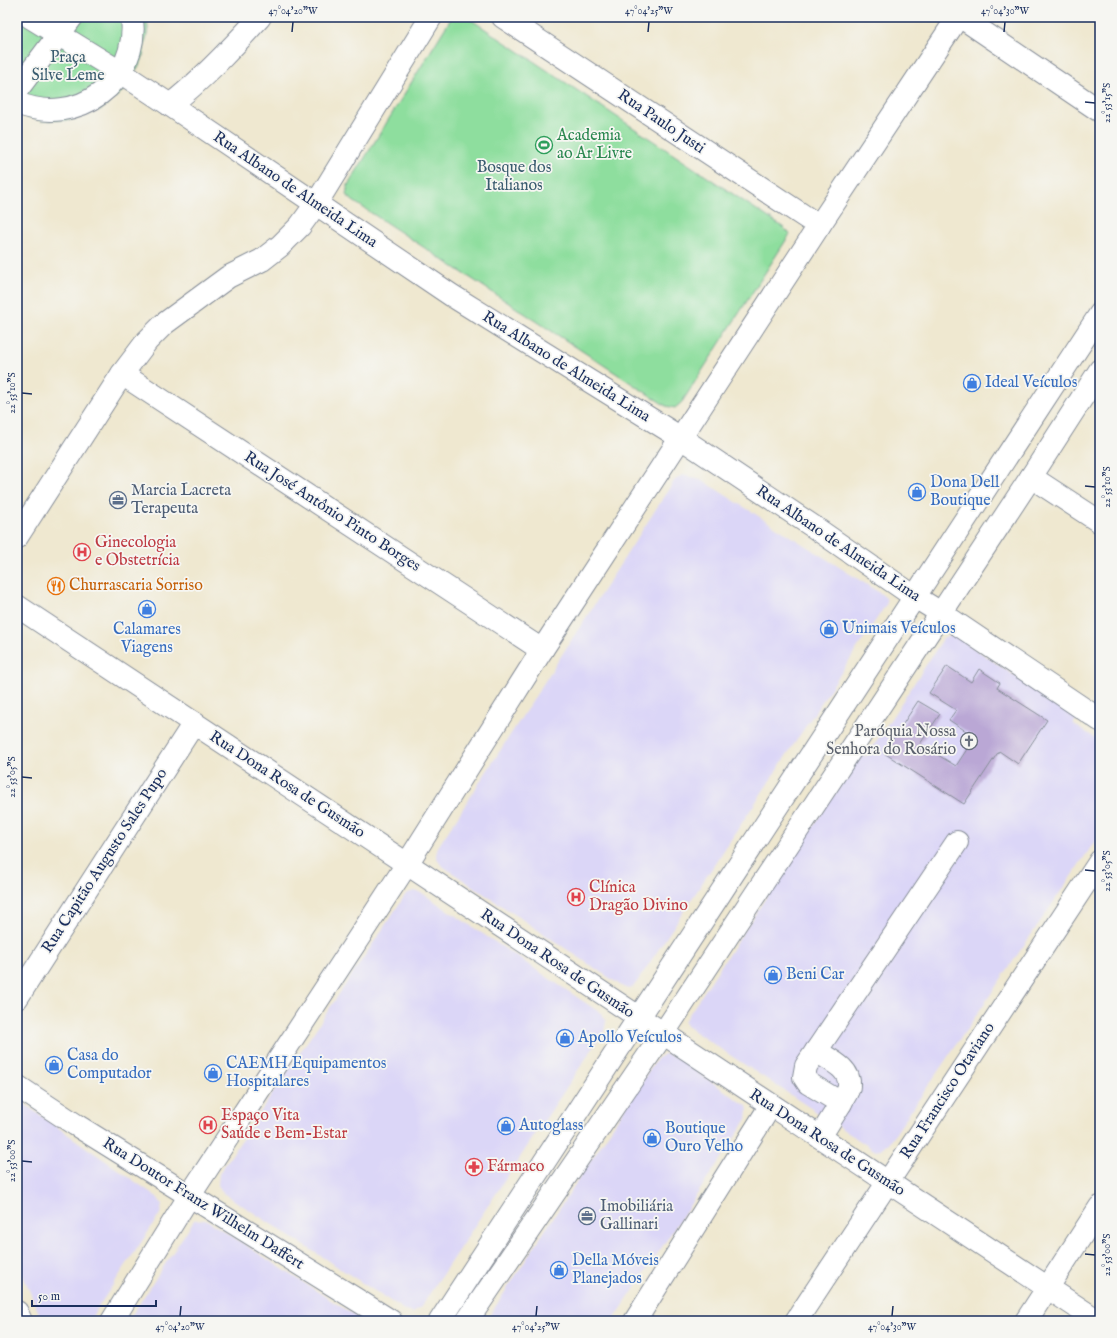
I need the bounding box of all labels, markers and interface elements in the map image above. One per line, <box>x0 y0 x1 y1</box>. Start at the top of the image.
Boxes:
text: 47°04'20"W <box>268 5 318 18</box>
text: 47°04'25"W <box>625 5 673 18</box>
text: 47°04'30"W <box>981 5 1030 18</box>
park label: Praça Silve Leme <box>31 48 105 86</box>
text: 22°53'15"S <box>1101 83 1114 123</box>
street label: Rua Paulo Justi <box>613 85 709 159</box>
place label: Academia ao Ar Livre <box>556 126 632 164</box>
street label: Rua Albano de Almeida Lima <box>209 127 381 253</box>
sports icon: Academia ao Ar Livre <box>534 135 554 155</box>
park label: Bosque dos Italianos <box>477 158 552 196</box>
street label: Rua Albano de Almeida Lima <box>478 307 654 427</box>
text: 22°53'10"S <box>6 372 19 414</box>
shop icon: Ideal Veículos <box>962 373 982 393</box>
place label: Ideal Veículos <box>985 373 1078 393</box>
street label: Rua José Antônio Pinto Borges <box>240 447 424 577</box>
text: 22°53'10"S <box>1101 466 1114 508</box>
place label: Dona Dell Boutique <box>930 473 1000 511</box>
place label: Marcia Lacreta Terapeuta <box>131 481 231 519</box>
street label: Rua Albano de Almeida Lima <box>752 481 924 607</box>
shop icon: Dona Dell Boutique <box>907 482 927 502</box>
office icon: Marcia Lacreta Terapeuta <box>108 490 128 510</box>
place label: Ginecologia e Obstetrícia <box>95 533 180 571</box>
hospital icon: Ginecologia e Obstetrícia <box>72 542 92 562</box>
restaurant icon: Churrascaria Sorriso <box>46 576 66 596</box>
place label: Churrascaria Sorriso <box>69 576 203 596</box>
shop icon: Calamares Viagens <box>137 599 157 619</box>
shop icon: Unimais Veículos <box>819 619 839 639</box>
place label: Unimais Veículos <box>842 619 956 639</box>
place label: Calamares Viagens <box>113 620 181 658</box>
place label: Paróquia Nossa Senhora do Rosário <box>826 722 956 760</box>
street label: Rua Dona Rosa de Gusmão <box>205 727 369 843</box>
church icon: Paróquia Nossa Senhora do Rosário <box>959 731 979 751</box>
text: 22°53'05"S <box>6 756 19 798</box>
street label: Rua Capitão Augusto Sales Pupo <box>38 764 173 957</box>
text: 22°53'05"S <box>1101 850 1114 892</box>
place label: Clínica Dragão Divino <box>589 878 688 916</box>
hospital icon: Clínica Dragão Divino <box>566 887 586 907</box>
street label: Rua Dona Rosa de Gusmão <box>476 905 638 1023</box>
shop icon: Beni Car <box>763 965 783 985</box>
place label: Beni Car <box>786 965 845 985</box>
street label: Rua Francisco Otaviano <box>896 1019 1000 1163</box>
shop icon: Apollo Veículos <box>555 1028 575 1048</box>
place label: Apollo Veículos <box>577 1028 682 1048</box>
place label: Casa do Computador <box>67 1046 152 1084</box>
place label: CAEMH Equipamentos Hospitalares <box>226 1054 387 1092</box>
shop icon: Casa do Computador <box>44 1055 64 1075</box>
shop icon: CAEMH Equipamentos Hospitalares <box>203 1063 223 1083</box>
street label: Rua Dona Rosa de Gusmão <box>745 1085 909 1201</box>
place label: Espaço Vita Saúde e Bem-Estar <box>221 1106 347 1144</box>
hospital icon: Espaço Vita Saúde e Bem-Estar <box>198 1115 218 1135</box>
shop icon: Autoglass <box>496 1116 516 1136</box>
place label: Autoglass <box>518 1116 584 1136</box>
place label: Boutique Ouro Velho <box>665 1119 743 1157</box>
shop icon: Boutique Ouro Velho <box>642 1128 662 1148</box>
street label: Rua Doutor Franz Wilhelm Daffert <box>98 1134 308 1275</box>
text: 22°53'00"S <box>6 1140 19 1182</box>
pharmacy icon: Fármaco <box>464 1157 484 1177</box>
place label: Fármaco <box>487 1157 545 1177</box>
place label: Imobiliária Gallinari <box>600 1197 673 1235</box>
office icon: Imobiliária Gallinari <box>577 1206 597 1226</box>
text: 22°53'00"S <box>1101 1234 1114 1276</box>
place label: Della Móveis Planejados <box>572 1251 659 1289</box>
shop icon: Della Móveis Planejados <box>549 1260 569 1280</box>
scale bar <box>32 1282 156 1308</box>
text: 50 m <box>38 1289 60 1304</box>
text: 47°04'20"W <box>155 1321 205 1334</box>
text: 47°04'25"W <box>512 1321 560 1334</box>
text: 47°04'30"W <box>868 1321 917 1334</box>

